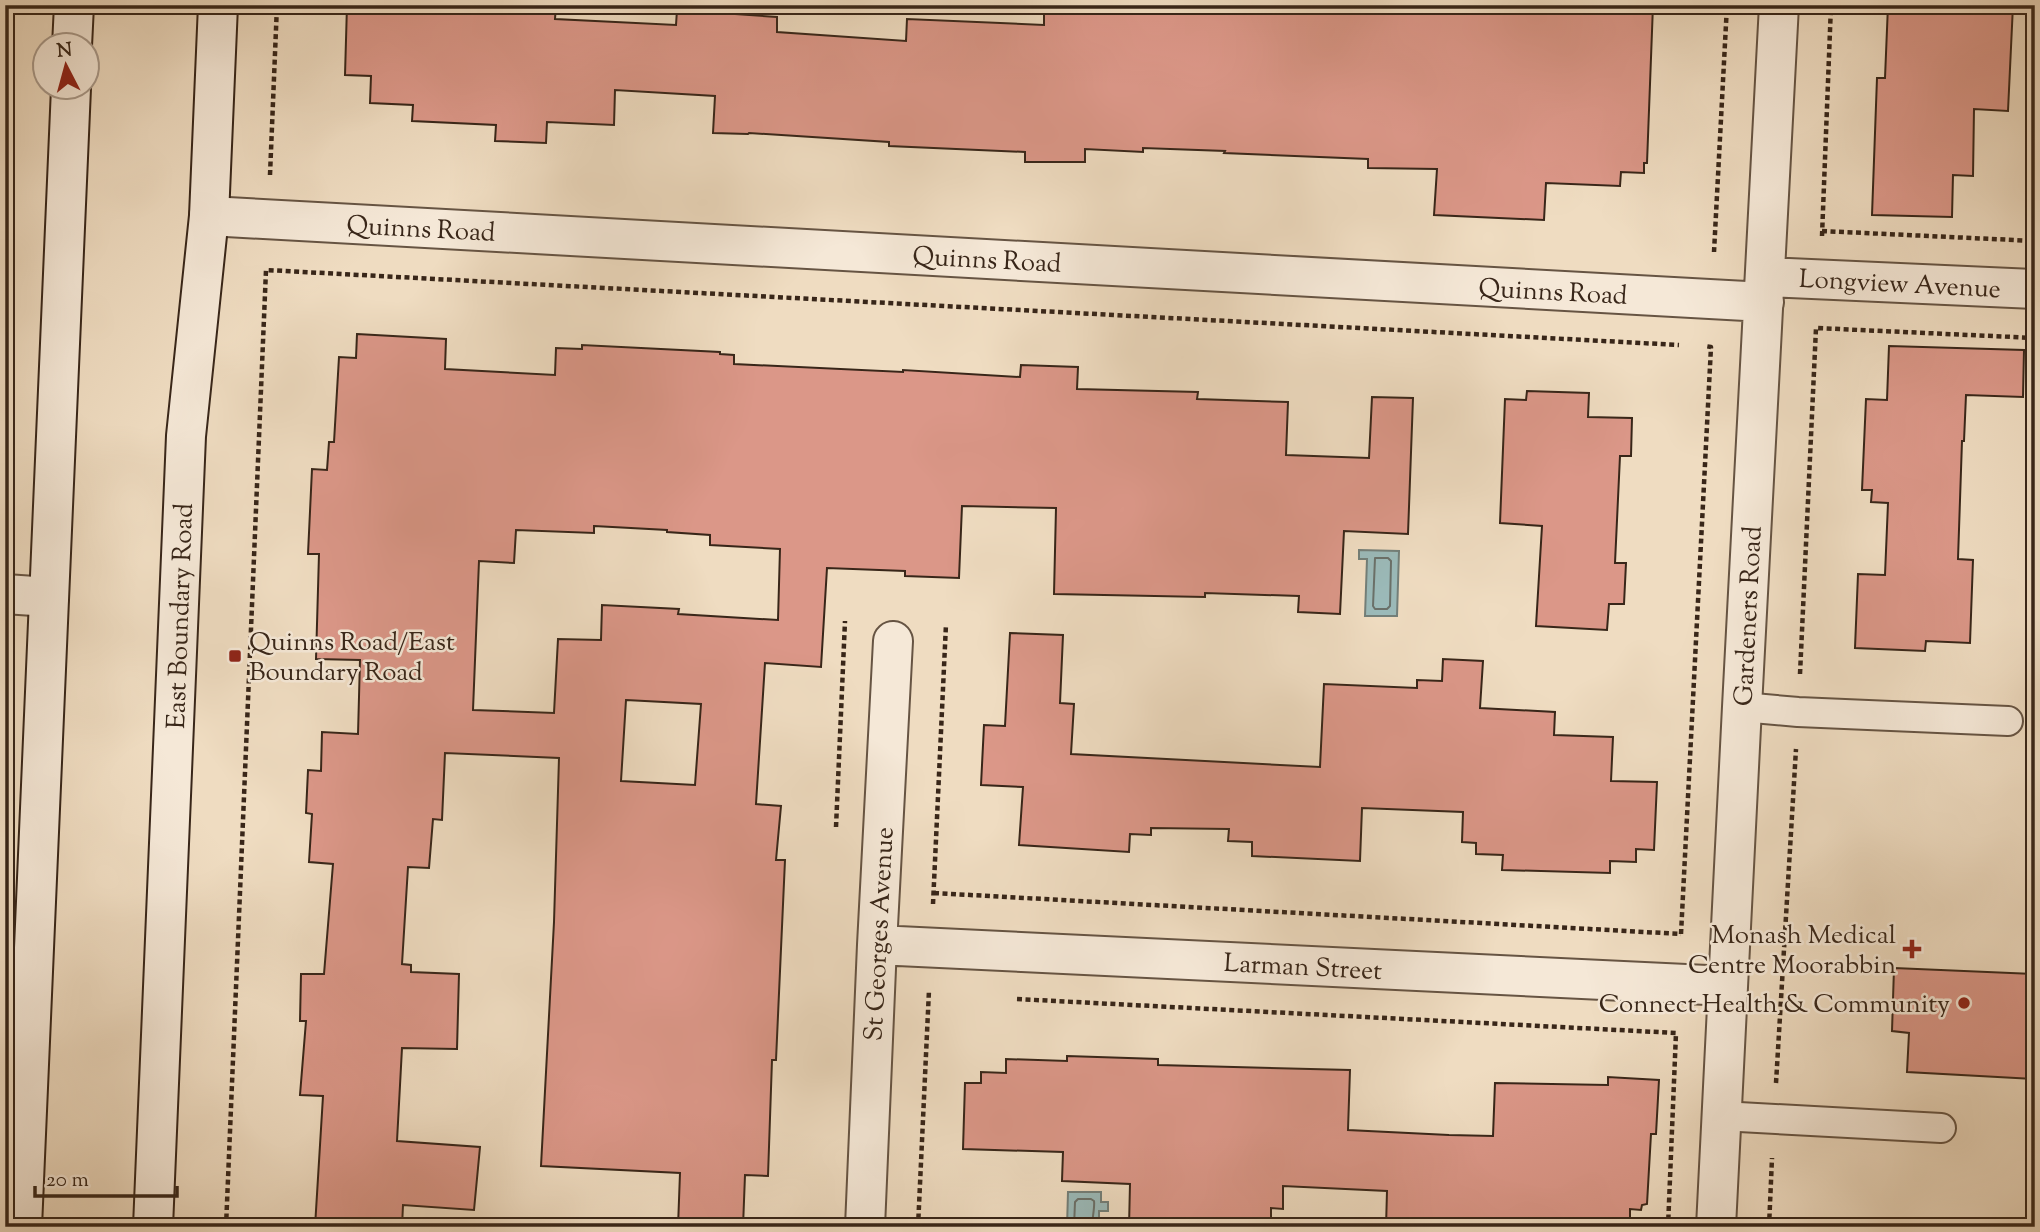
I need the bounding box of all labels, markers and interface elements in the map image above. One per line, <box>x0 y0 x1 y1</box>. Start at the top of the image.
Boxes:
north arrow <box>32 32 102 102</box>
text: N <box>56 37 73 66</box>
street label: Quinns Road <box>345 208 497 253</box>
street label: Quinns Road <box>911 239 1063 284</box>
street label: Longview Avenue <box>1798 262 2002 309</box>
street label: Quinns Road <box>1477 271 1629 316</box>
street label: East Boundary Road <box>159 502 204 730</box>
street label: Gardeners Road <box>1726 525 1773 707</box>
place label: Quinns Road/East Boundary Road <box>249 625 455 692</box>
marker: Quinns Road/East Boundary Road <box>227 648 243 664</box>
street label: St Georges Avenue <box>856 826 905 1042</box>
place label: Monash Medical Centre Moorabbin <box>1688 918 1896 985</box>
marker: Monash Medical Centre Moorabbin <box>1902 939 1922 959</box>
street label: Larman Street <box>1223 946 1383 991</box>
place label: Connect Health & Community <box>1599 987 1950 1024</box>
marker: Connect Health & Community <box>1956 995 1972 1011</box>
scale bar <box>35 1155 177 1199</box>
text: 20 m <box>46 1166 89 1196</box>

